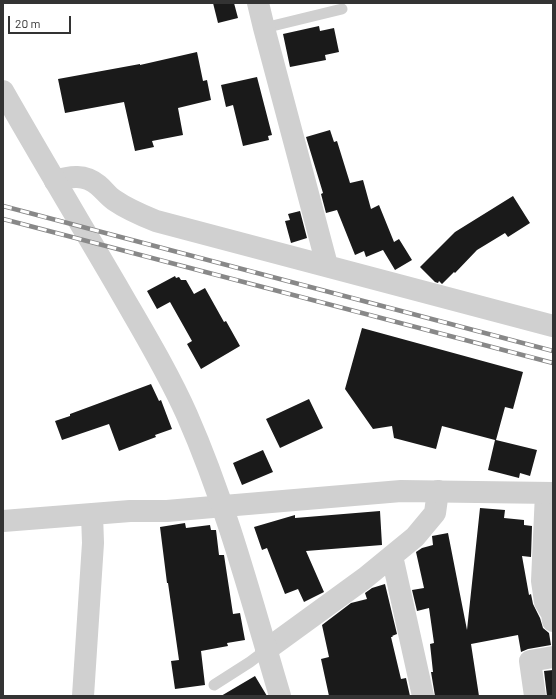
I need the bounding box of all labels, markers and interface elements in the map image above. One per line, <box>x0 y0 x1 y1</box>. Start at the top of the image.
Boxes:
scale bar <box>10 8 73 34</box>
text: 20 m <box>15 16 41 30</box>

